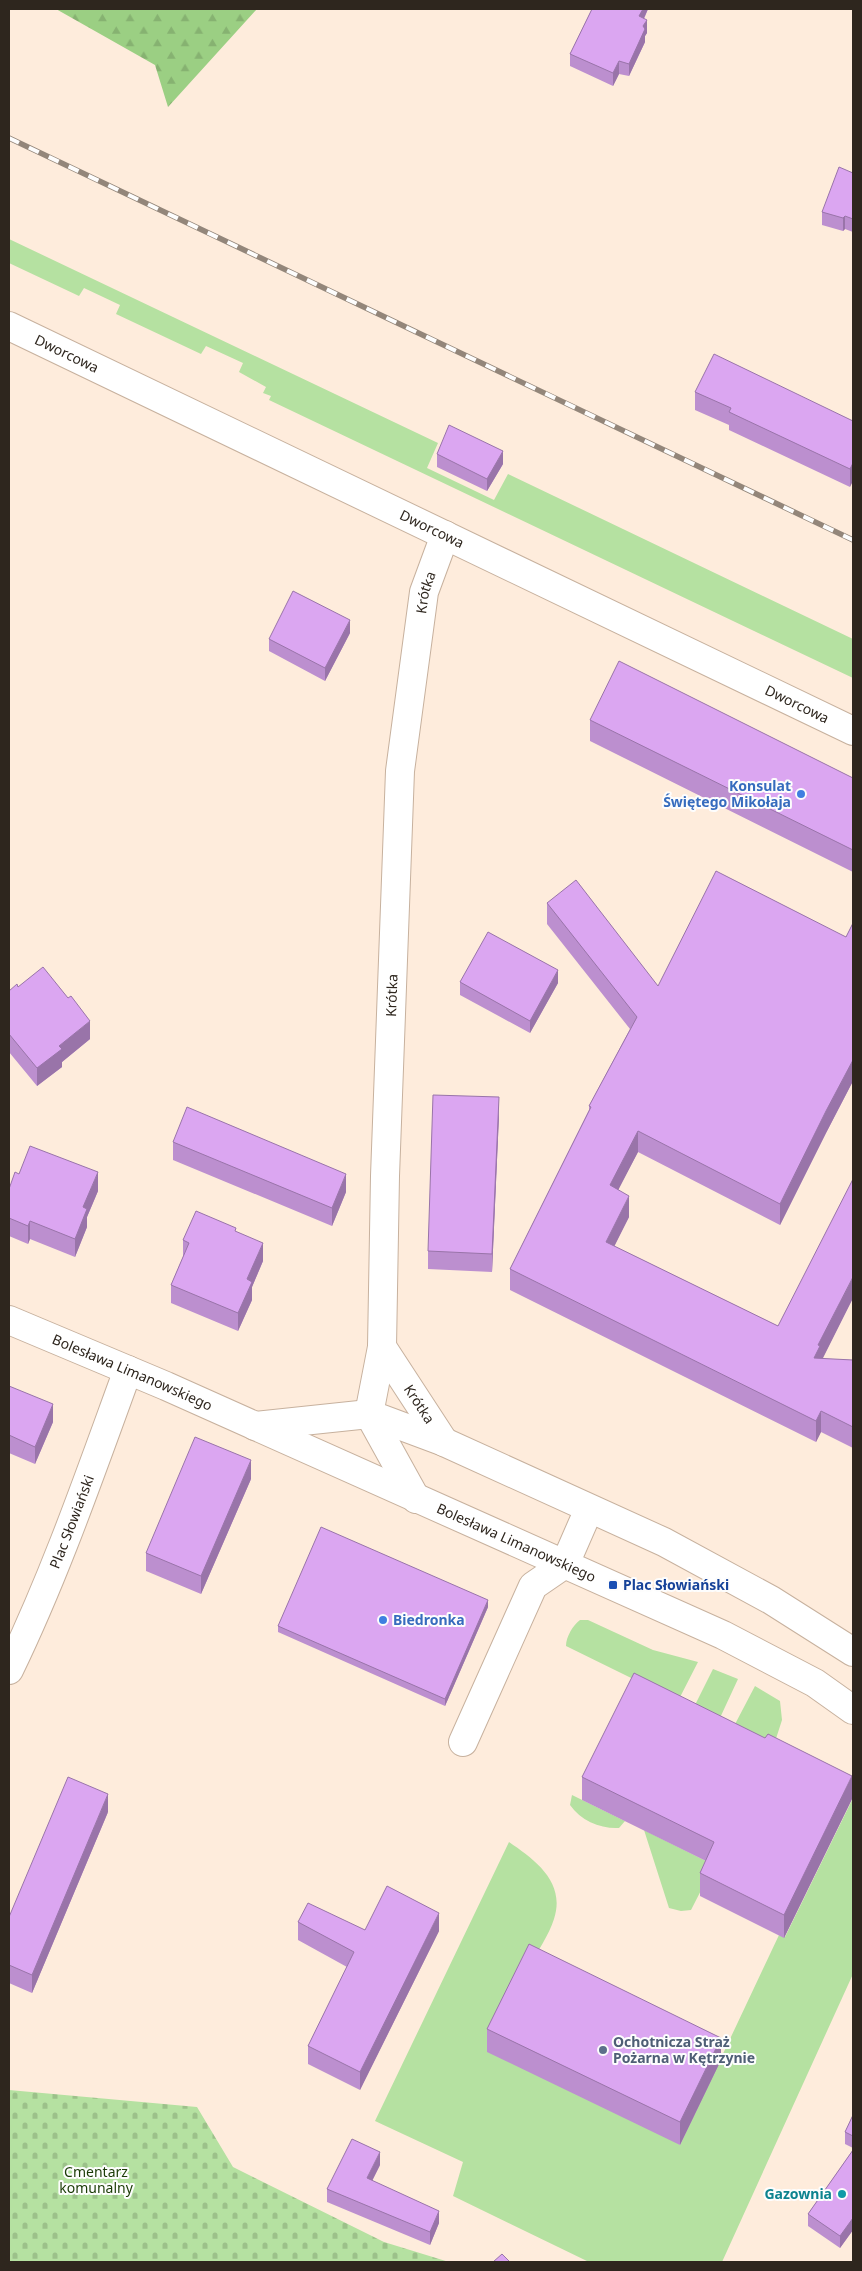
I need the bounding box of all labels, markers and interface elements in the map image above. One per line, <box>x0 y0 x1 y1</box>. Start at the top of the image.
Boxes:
street label: Dworcowa <box>32 330 102 377</box>
street label: Dworcowa <box>397 505 467 552</box>
street label: Krótka <box>411 568 440 615</box>
street label: Dworcowa <box>762 680 832 727</box>
place label: Konsulat Świętego Mikołaja <box>663 776 791 811</box>
marker: Konsulat Świętego Mikołaja <box>795 788 807 800</box>
street label: Krótka <box>381 974 401 1017</box>
street label: Bolesława Limanowskiego <box>50 1329 216 1415</box>
street label: Krótka <box>400 1380 439 1427</box>
street label: Plac Słowiański <box>45 1472 98 1571</box>
street label: Bolesława Limanowskiego <box>434 1498 599 1586</box>
place label: Plac Słowiański <box>623 1575 729 1594</box>
marker: Plac Słowiański <box>607 1579 619 1591</box>
place label: Biedronka <box>393 1610 465 1629</box>
marker: Biedronka <box>377 1614 389 1626</box>
place label: Ochotnicza Straż Pożarna w Kętrzynie <box>613 2032 755 2067</box>
marker: Ochotnicza Straż Pożarna w Kętrzynie <box>597 2044 609 2056</box>
park label: Cmentarz komunalny <box>59 2162 134 2197</box>
place label: Gazownia <box>764 2184 832 2203</box>
marker: Gazownia <box>836 2188 848 2200</box>

